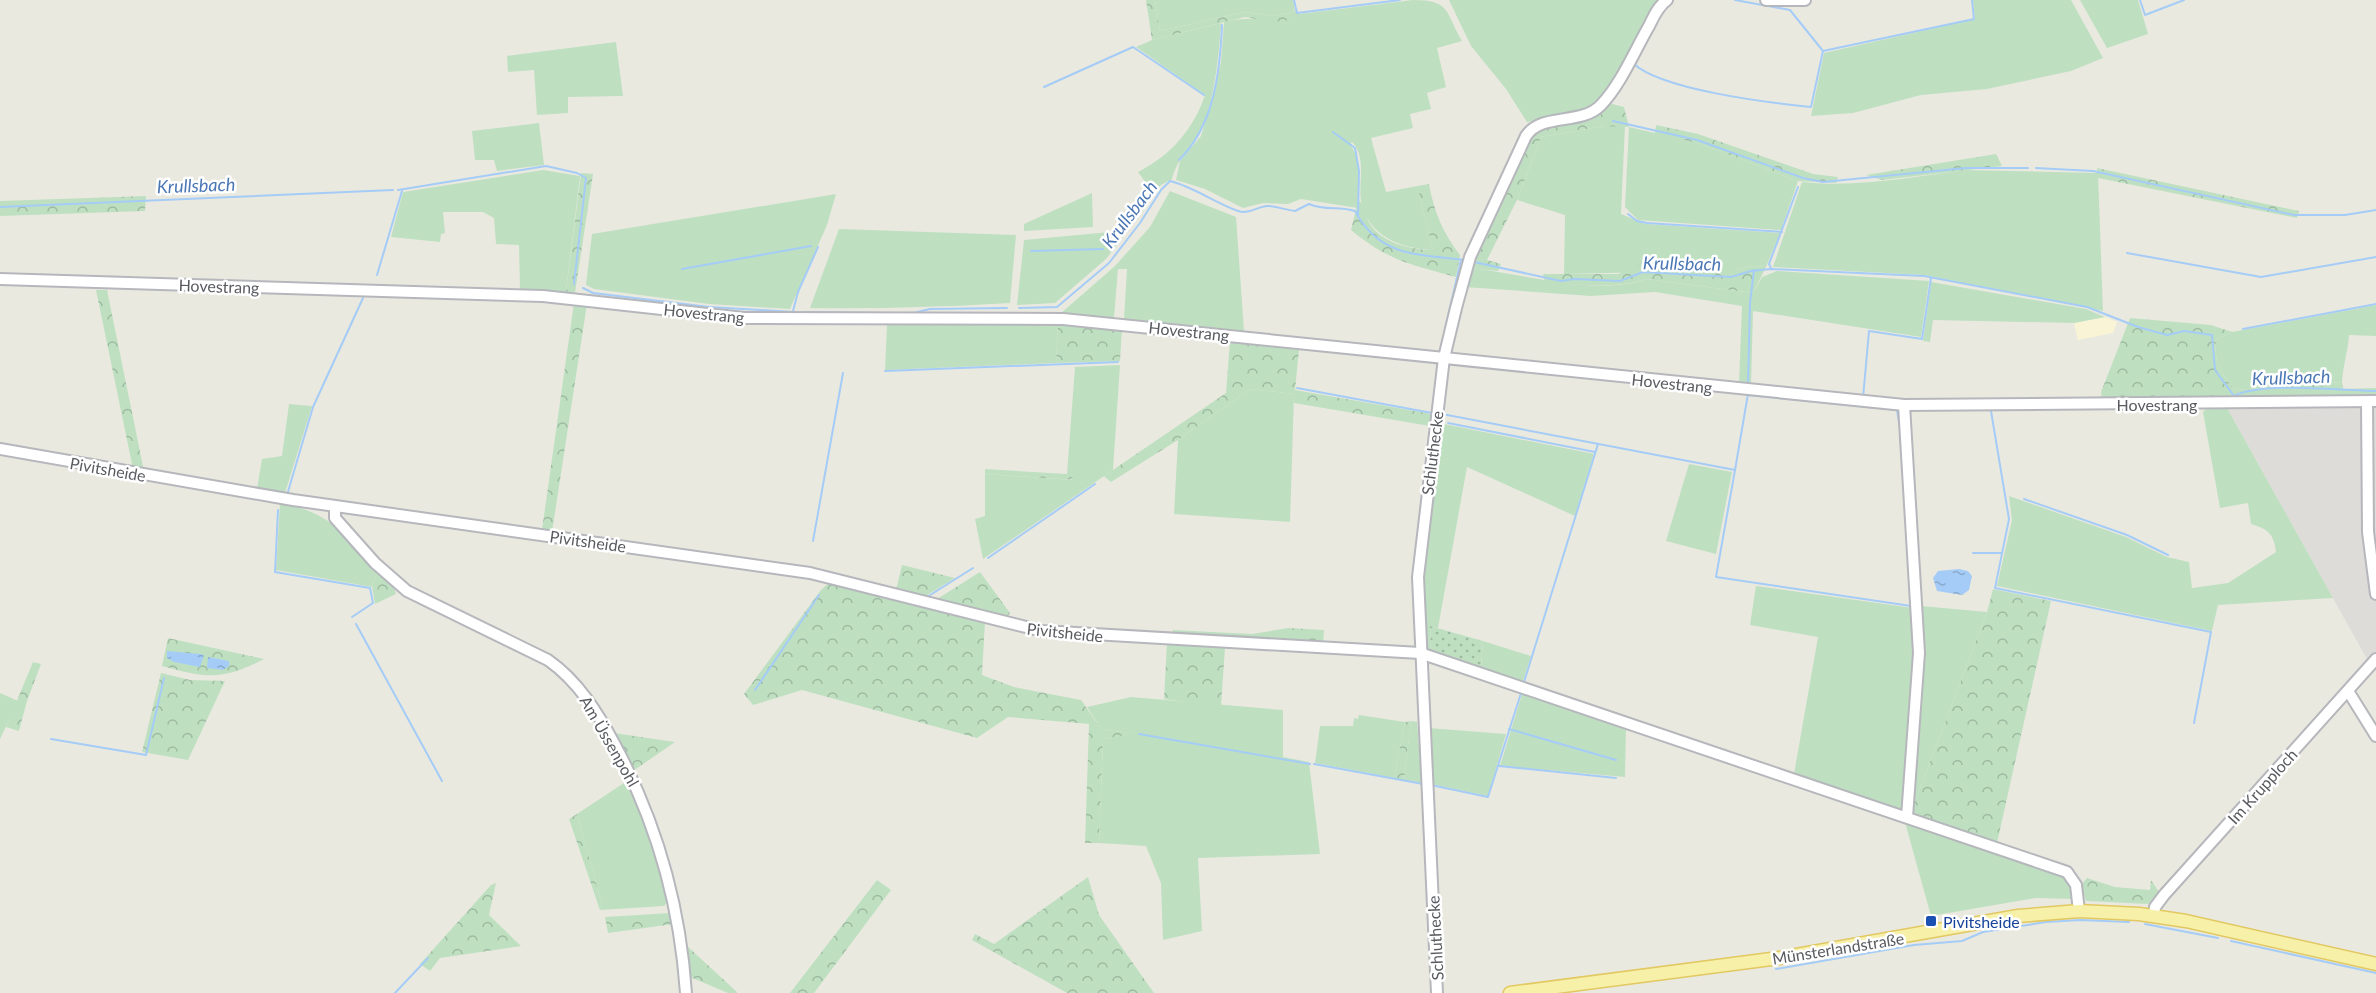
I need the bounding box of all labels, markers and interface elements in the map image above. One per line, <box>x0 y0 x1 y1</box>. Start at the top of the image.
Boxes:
water label: Krullsbach <box>156 173 236 197</box>
water label: Krullsbach <box>1097 176 1161 252</box>
water label: Krullsbach <box>1643 251 1721 275</box>
street label: Hovestrang <box>178 275 260 297</box>
street label: Hovestrang <box>663 299 745 327</box>
street label: Hovestrang <box>1148 317 1230 345</box>
water label: Krullsbach <box>2251 365 2331 389</box>
street label: Hovestrang <box>1631 369 1713 397</box>
street label: Hovestrang <box>2117 395 2197 414</box>
street label: Schluthecke <box>1417 410 1447 496</box>
street label: Pivitsheide <box>69 453 147 485</box>
street label: Pivitsheide <box>549 526 627 556</box>
street label: Pivitsheide <box>1026 619 1104 645</box>
street label: Am Üssenpohl <box>576 692 644 790</box>
street label: Im Krupploch <box>2223 745 2301 827</box>
street label: Schluthecke <box>1423 895 1447 981</box>
place label: Pivitsheide <box>1943 912 2020 931</box>
marker: Pivitsheide <box>1924 914 1938 928</box>
street label: Münsterlandstraße <box>1771 928 1905 968</box>

